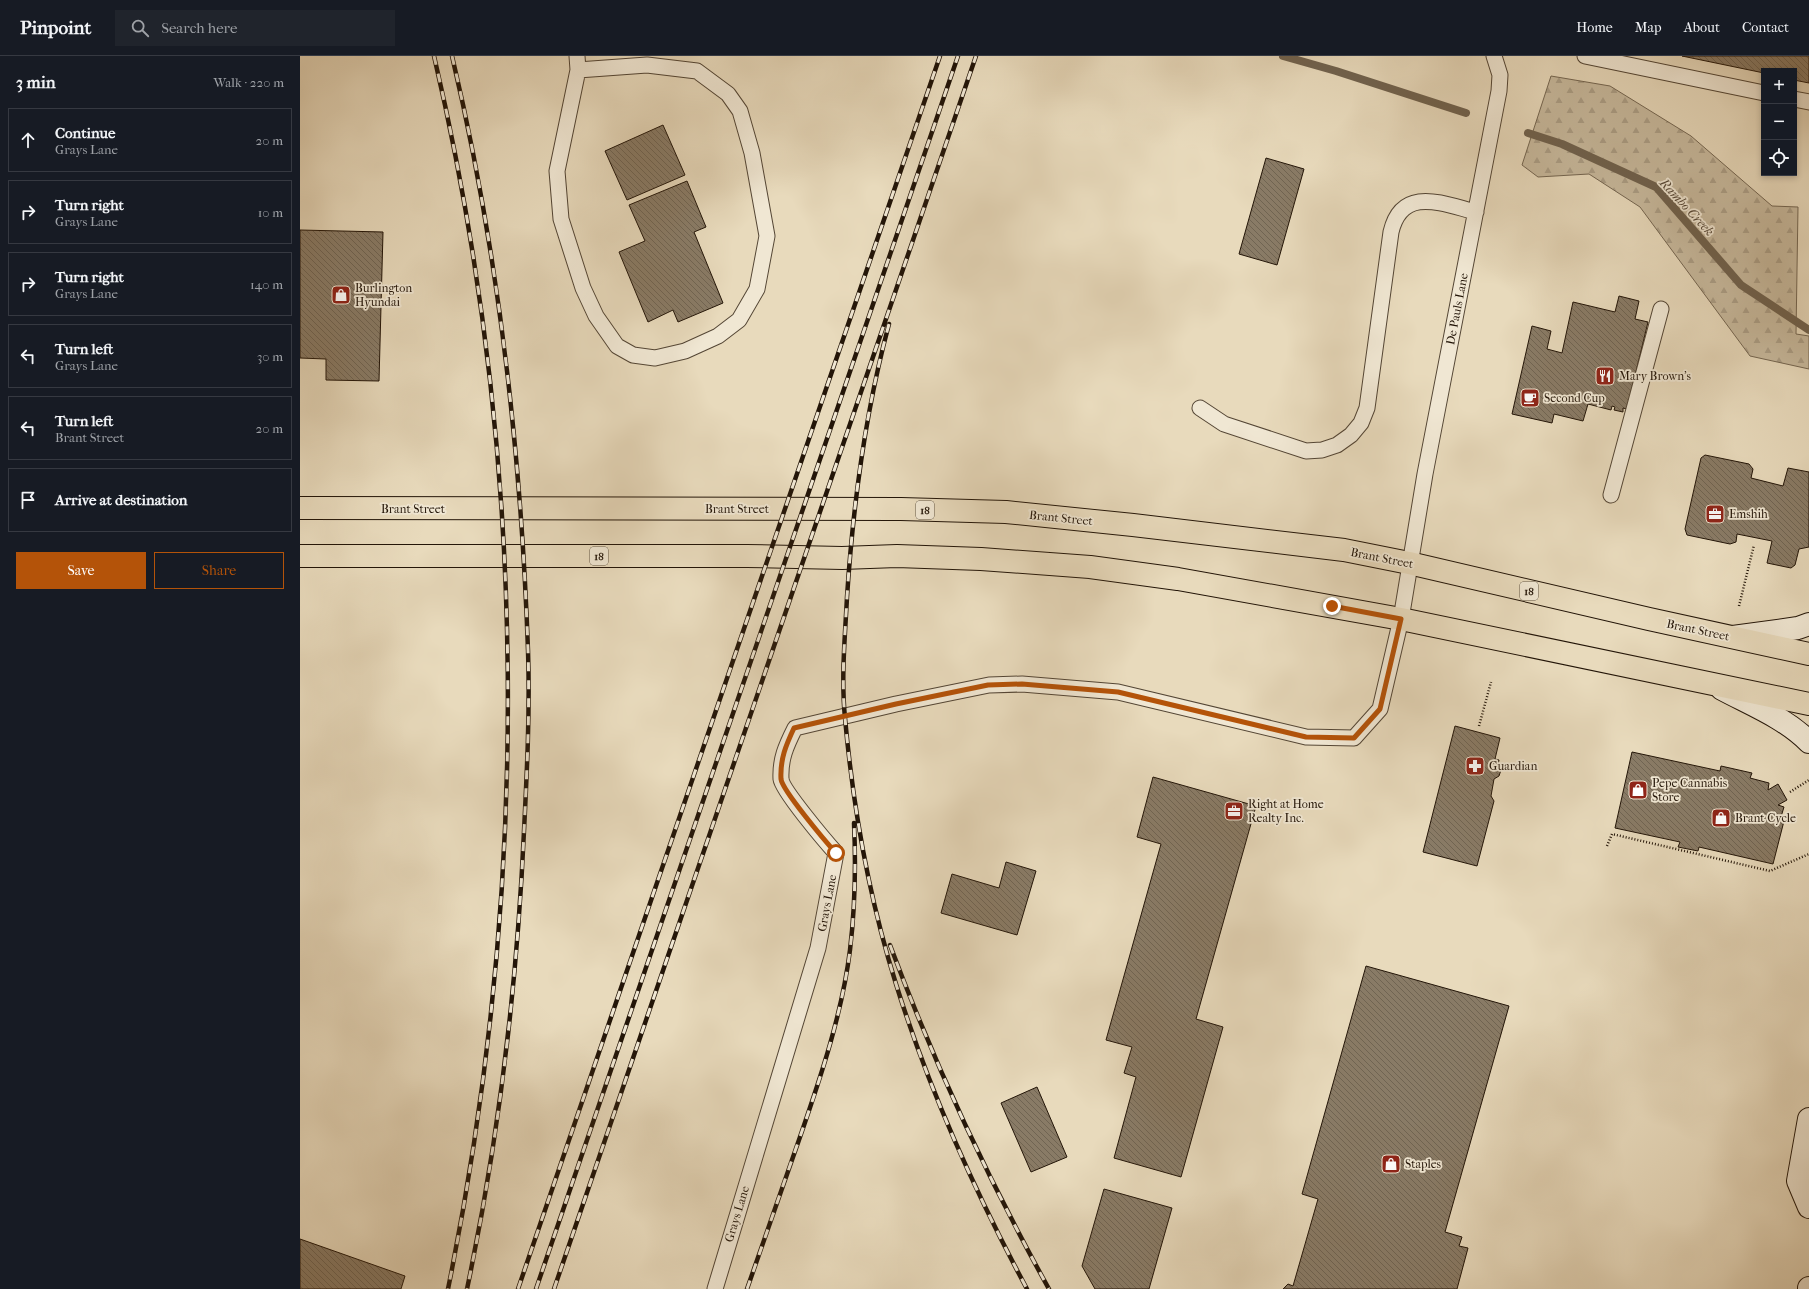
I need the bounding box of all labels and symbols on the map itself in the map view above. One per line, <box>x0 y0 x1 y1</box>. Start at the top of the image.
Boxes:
water label: Rambo Creek <box>1656 175 1717 239</box>
street label: De Pauls Lane <box>1443 272 1471 346</box>
place label: Burlington Hyundai <box>355 281 412 309</box>
shop icon: Burlington Hyundai <box>330 284 352 306</box>
restaurant icon: Mary Brown's <box>1594 365 1616 387</box>
place label: Mary Brown's <box>1619 369 1692 383</box>
cafe icon: Second Cup <box>1519 387 1541 409</box>
place label: Second Cup <box>1544 391 1605 405</box>
road number: 18 <box>916 501 934 519</box>
street label: Brant Street <box>381 502 446 516</box>
street label: Brant Street <box>705 502 770 516</box>
office icon: Emshih <box>1704 503 1726 525</box>
place label: Emshih <box>1729 507 1768 521</box>
street label: Brant Street <box>1029 508 1094 528</box>
street label: Brant Street <box>1349 545 1415 571</box>
road number: 18 <box>590 547 608 565</box>
road number: 18 <box>1520 582 1538 600</box>
route end <box>1323 597 1341 615</box>
street label: Brant Street <box>1665 617 1731 644</box>
pharmacy icon: Guardian <box>1464 755 1486 777</box>
place label: Guardian <box>1489 759 1537 773</box>
place label: Pepe Cannabis Store <box>1652 776 1728 804</box>
shop icon: Pepe Cannabis Store <box>1627 779 1649 801</box>
place label: Right at Home Realty Inc. <box>1248 797 1324 825</box>
office icon: Right at Home Realty Inc. <box>1223 800 1245 822</box>
shop icon: Brant Cycle <box>1710 807 1732 829</box>
place label: Brant Cycle <box>1735 811 1796 825</box>
route start <box>827 844 845 862</box>
street label: Grays Lane <box>815 873 839 933</box>
shop icon: Staples <box>1380 1153 1402 1175</box>
place label: Staples <box>1405 1157 1442 1171</box>
street label: Grays Lane <box>722 1184 752 1244</box>

